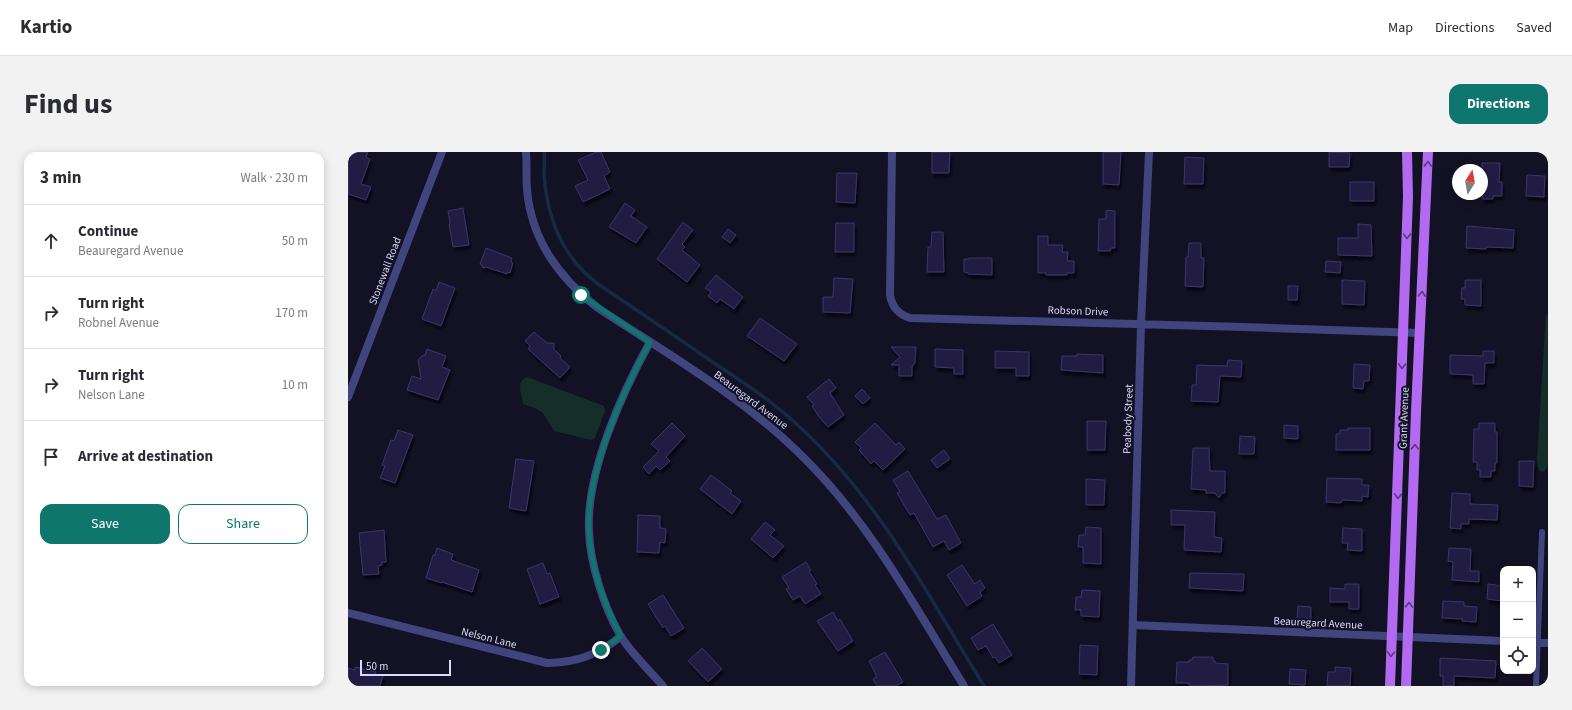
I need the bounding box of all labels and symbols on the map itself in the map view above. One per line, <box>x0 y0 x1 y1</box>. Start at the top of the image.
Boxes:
one-way arrow <box>1424 161 1432 167</box>
north arrow <box>1452 164 1488 200</box>
one-way arrow <box>1403 233 1411 239</box>
street label: Stonewall Road <box>365 235 405 307</box>
route start <box>572 286 590 304</box>
one-way arrow <box>1418 291 1426 297</box>
street label: Robson Drive <box>1047 302 1109 320</box>
one-way arrow <box>1398 363 1406 369</box>
street label: Beauregard Avenue <box>711 367 792 433</box>
street label: Peabody Street <box>1119 384 1137 454</box>
street label: Grant Avenue <box>1395 386 1413 449</box>
one-way arrow <box>1411 444 1419 450</box>
one-way arrow <box>1393 493 1402 499</box>
one-way arrow <box>1405 602 1413 608</box>
street label: Beauregard Avenue <box>1273 613 1363 633</box>
street label: Nelson Lane <box>460 624 519 652</box>
route end <box>592 641 610 659</box>
one-way arrow <box>1387 651 1396 657</box>
scale bar <box>360 658 451 677</box>

